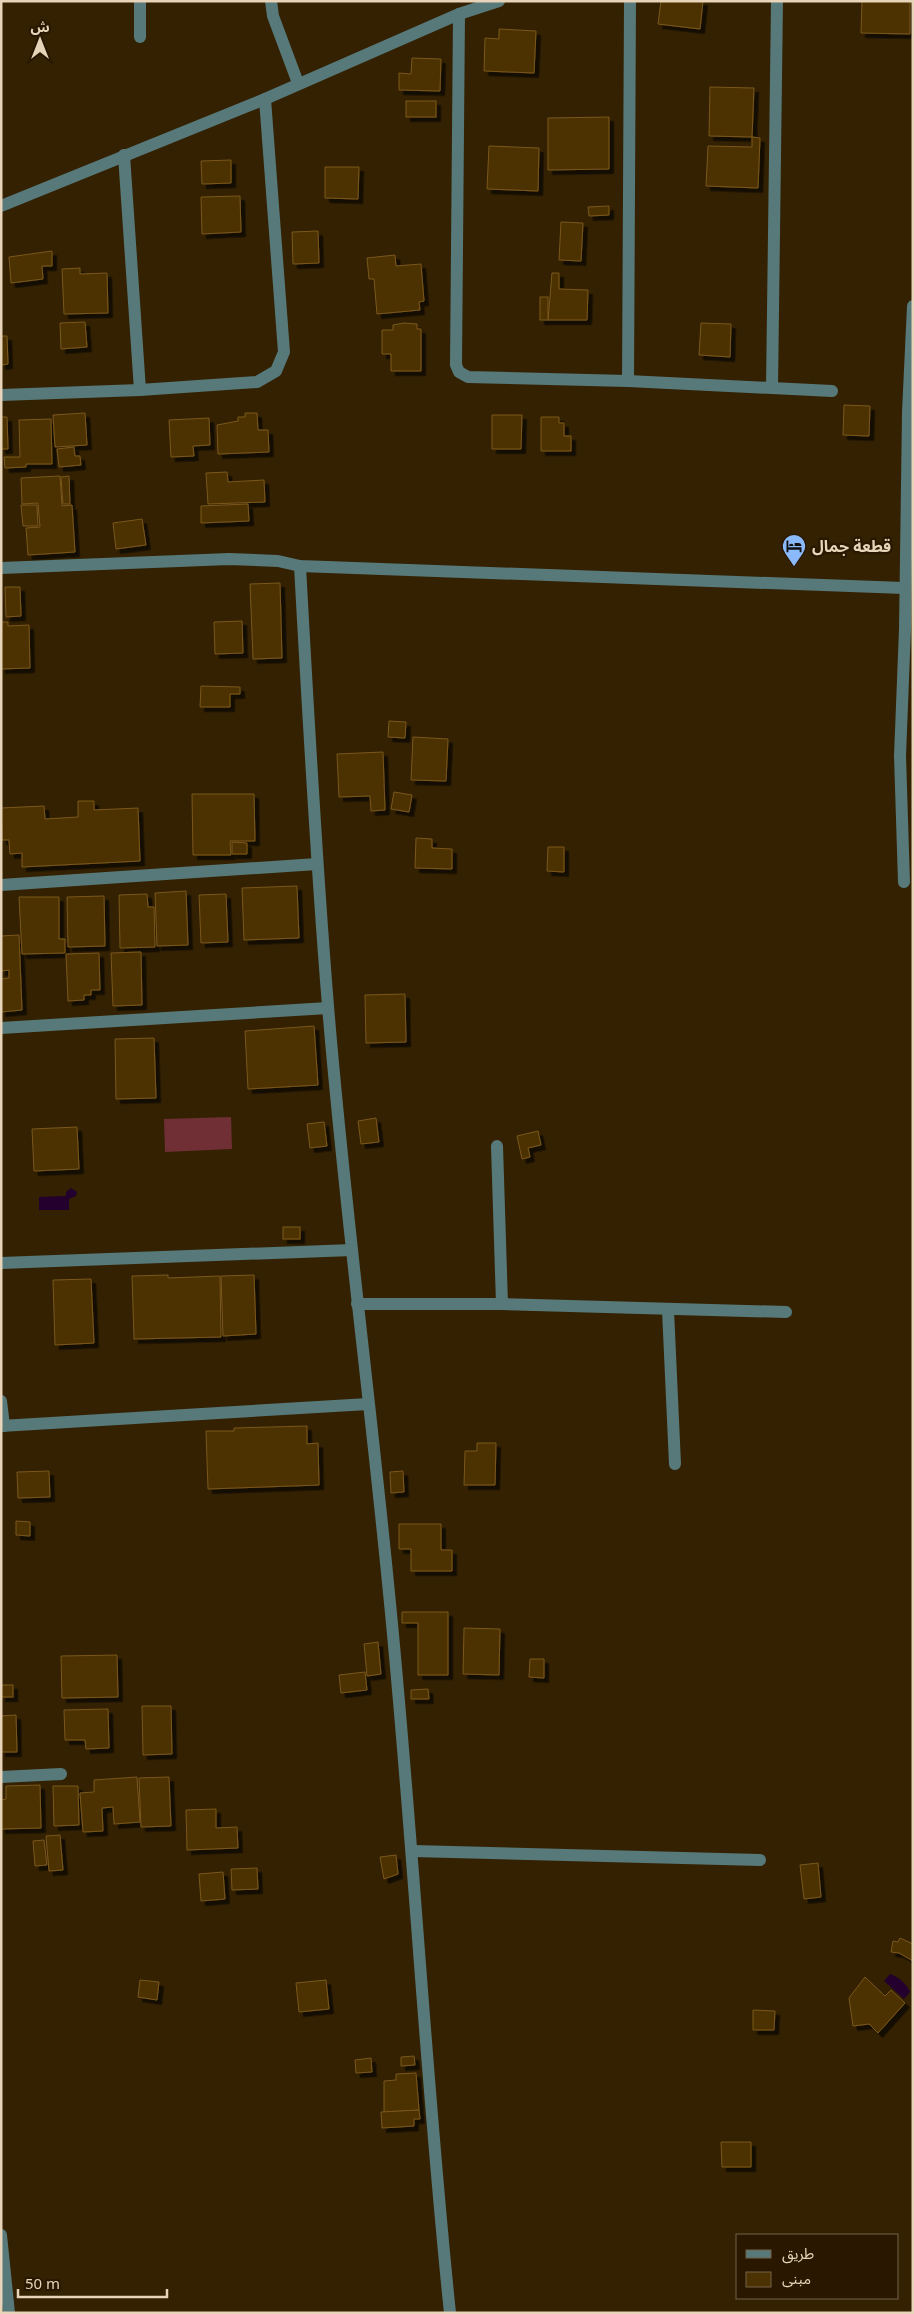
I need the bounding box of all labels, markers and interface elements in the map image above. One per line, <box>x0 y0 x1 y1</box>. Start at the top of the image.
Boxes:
north arrow <box>15 15 65 65</box>
text: ش <box>30 17 50 36</box>
hotel icon: قطعة جمال <box>781 533 807 567</box>
place label: قطعة جمال <box>812 535 891 557</box>
legend <box>736 2234 899 2299</box>
text: طريق <box>782 2243 814 2264</box>
scale bar <box>18 2266 166 2298</box>
text: مبنى <box>782 2268 811 2288</box>
text: 50 m <box>25 2273 60 2293</box>

